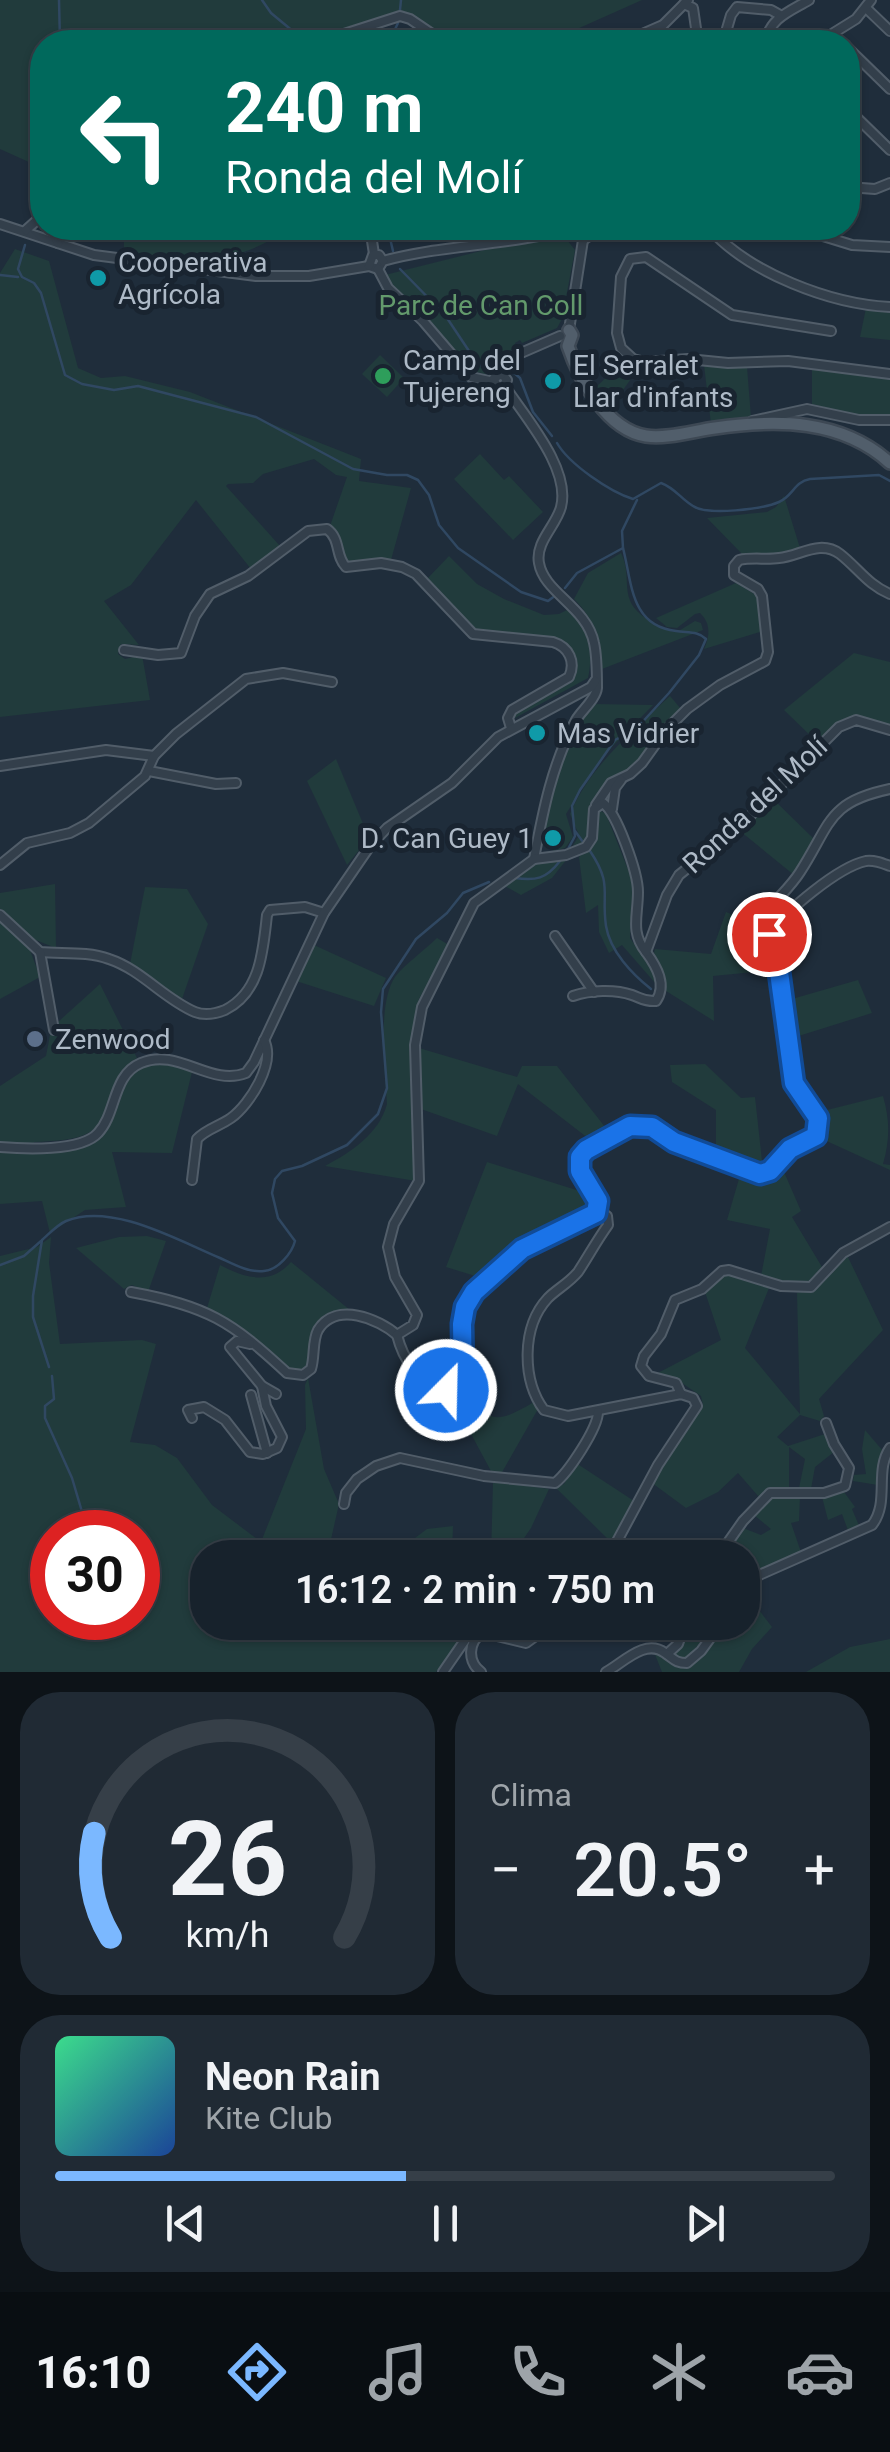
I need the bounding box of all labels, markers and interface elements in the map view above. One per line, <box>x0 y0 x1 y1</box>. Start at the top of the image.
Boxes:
text: 240 m <box>225 67 424 149</box>
icon: left <box>60 70 190 200</box>
text: Ronda del Molí <box>225 151 523 204</box>
place label: Cooperativa Agrícola <box>118 246 267 311</box>
marker: Cooperativa Agrícola <box>87 267 109 289</box>
park label: Parc de Can Coll <box>379 289 583 322</box>
place label: Camp del Tujereng <box>403 344 521 409</box>
place label: El Serralet Llar d'infants <box>573 349 734 414</box>
marker: Camp del Tujereng <box>372 365 394 387</box>
marker: El Serralet Llar d'infants <box>542 370 564 392</box>
place label: Mas Vidrier <box>557 717 700 750</box>
marker: Mas Vidrier <box>526 722 548 744</box>
street label: Ronda del Molí <box>676 729 835 880</box>
place label: D. Can Guey 1 <box>361 822 533 855</box>
marker: D. Can Guey 1 <box>542 827 564 849</box>
pin <box>727 892 812 977</box>
icon: arrive <box>742 907 797 962</box>
place label: Zenwood <box>55 1023 171 1056</box>
marker: Zenwood <box>24 1028 46 1050</box>
position arrow <box>394 1338 498 1442</box>
speed limit sign: 30 <box>30 1510 160 1640</box>
text: 16:12 · 2 min · 750 m <box>295 1568 655 1612</box>
text: Clima <box>490 1776 572 1814</box>
text: 26 <box>168 1799 287 1920</box>
text: 20.5° <box>573 1826 752 1914</box>
text: − <box>490 1838 521 1902</box>
text: + <box>804 1838 835 1902</box>
text: km/h <box>186 1914 269 1956</box>
text: Neon Rain <box>205 2055 381 2099</box>
text: Kite Club <box>205 2099 332 2137</box>
icon: previous <box>158 2196 213 2251</box>
icon: pause <box>418 2196 473 2251</box>
icon: next <box>678 2196 733 2251</box>
icon: directions <box>222 2337 292 2407</box>
icon: music <box>363 2337 433 2407</box>
icon: phone <box>503 2337 573 2407</box>
icon: climate <box>644 2337 714 2407</box>
icon: car <box>785 2337 855 2407</box>
text: 16:10 <box>35 2346 151 2399</box>

